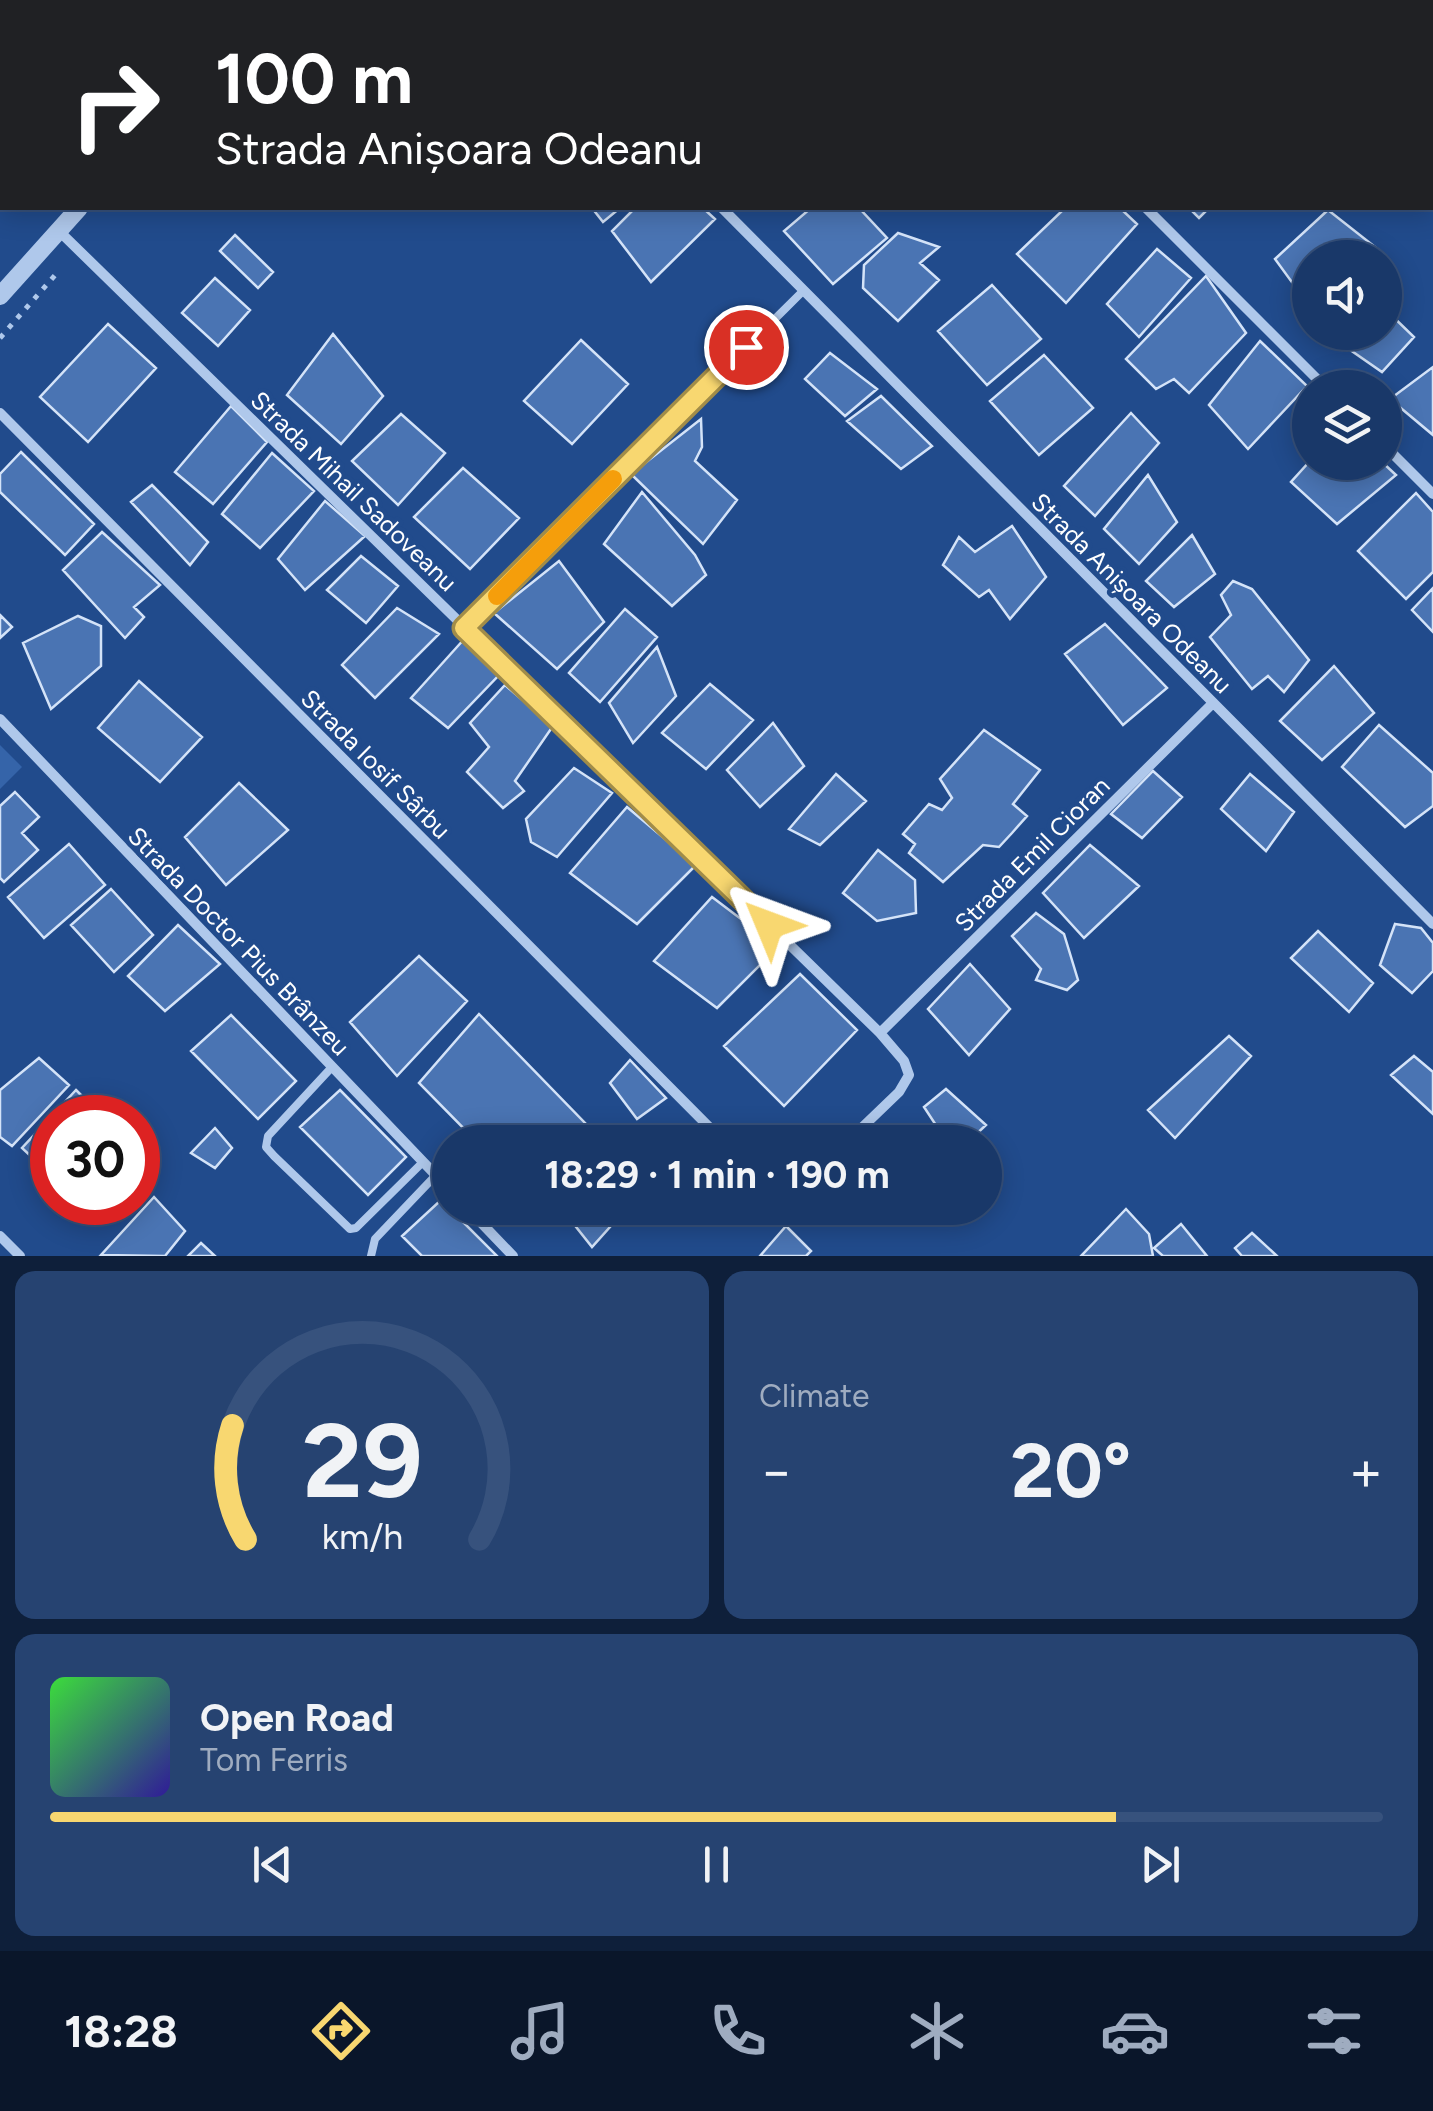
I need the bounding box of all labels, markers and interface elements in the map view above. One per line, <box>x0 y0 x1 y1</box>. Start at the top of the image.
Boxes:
text: 100 m <box>215 36 413 121</box>
icon: right <box>50 40 180 170</box>
text: Strada Anișoara Odeanu <box>215 121 703 175</box>
map controls <box>1292 240 1402 480</box>
button: sound <box>1292 240 1402 350</box>
pin <box>704 305 789 390</box>
icon: arrive <box>719 320 774 375</box>
button: layers <box>1292 370 1402 480</box>
street label: Strada Mihail Sadoveanu <box>245 385 463 597</box>
street label: Strada Anișoara Odeanu <box>1026 487 1238 699</box>
street label: Strada Iosif Sârbu <box>295 683 457 845</box>
street label: Strada Emil Cioran <box>948 770 1116 938</box>
street label: Strada Doctor Pius Brânzeu <box>122 821 356 1061</box>
position arrow <box>717 873 821 977</box>
speed limit sign: 30 <box>30 1095 160 1225</box>
text: 18:29 · 1 min · 190 m <box>544 1152 890 1198</box>
text: Climate <box>759 1377 870 1415</box>
text: 29 <box>302 1398 422 1523</box>
text: 20° <box>1011 1426 1131 1516</box>
text: − <box>759 1438 793 1504</box>
text: + <box>1349 1438 1383 1504</box>
text: km/h <box>321 1515 403 1558</box>
text: Open Road <box>200 1695 394 1741</box>
text: Tom Ferris <box>200 1741 348 1779</box>
icon: previous <box>245 1837 300 1892</box>
icon: pause <box>689 1837 744 1892</box>
icon: next <box>1133 1837 1188 1892</box>
icon: directions <box>306 1996 376 2066</box>
icon: music <box>505 1996 575 2066</box>
icon: phone <box>703 1996 773 2066</box>
icon: climate <box>902 1996 972 2066</box>
icon: car <box>1100 1996 1170 2066</box>
icon: filters <box>1299 1996 1369 2066</box>
text: 18:28 <box>64 2004 178 2058</box>

